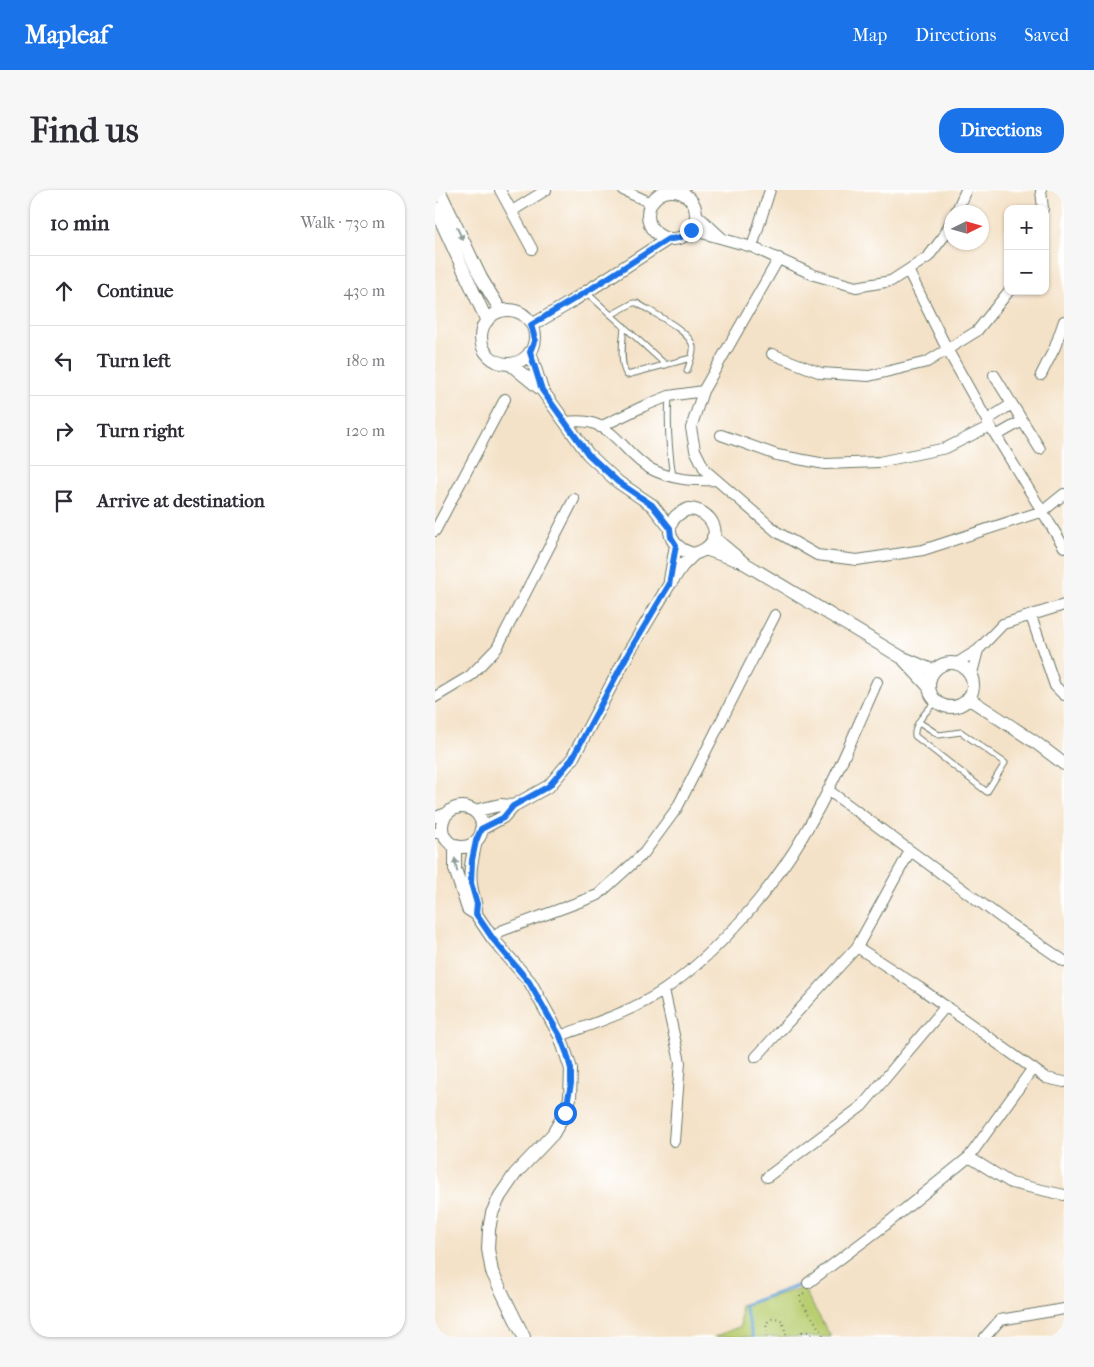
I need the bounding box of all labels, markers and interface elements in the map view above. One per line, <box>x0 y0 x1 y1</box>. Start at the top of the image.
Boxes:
text: Mapleaf <box>25 21 108 49</box>
text: Map <box>853 25 887 46</box>
text: Directions <box>915 25 996 46</box>
text: Saved <box>1024 25 1069 46</box>
button: Directions <box>939 108 1064 153</box>
text: Find us <box>30 110 139 151</box>
north arrow <box>944 205 989 250</box>
map controls <box>1004 205 1049 295</box>
button: + <box>1004 205 1049 250</box>
text: 10 min <box>50 211 109 235</box>
text: Walk · 730 m <box>300 213 385 232</box>
route end <box>680 219 703 242</box>
one-way arrow <box>456 227 464 241</box>
button: − <box>1004 250 1049 295</box>
icon: ahead <box>50 277 78 305</box>
text: Continue <box>97 280 173 302</box>
text: 430 m <box>343 281 385 300</box>
icon: left <box>50 347 78 375</box>
text: Turn left <box>97 350 171 372</box>
text: 180 m <box>346 351 385 370</box>
icon: right <box>50 417 78 445</box>
text: Turn right <box>97 420 184 442</box>
text: 120 m <box>346 421 385 440</box>
icon: arrive <box>50 487 78 515</box>
text: Arrive at destination <box>97 490 265 512</box>
one-way arrow <box>451 857 459 873</box>
route start <box>554 1102 577 1125</box>

